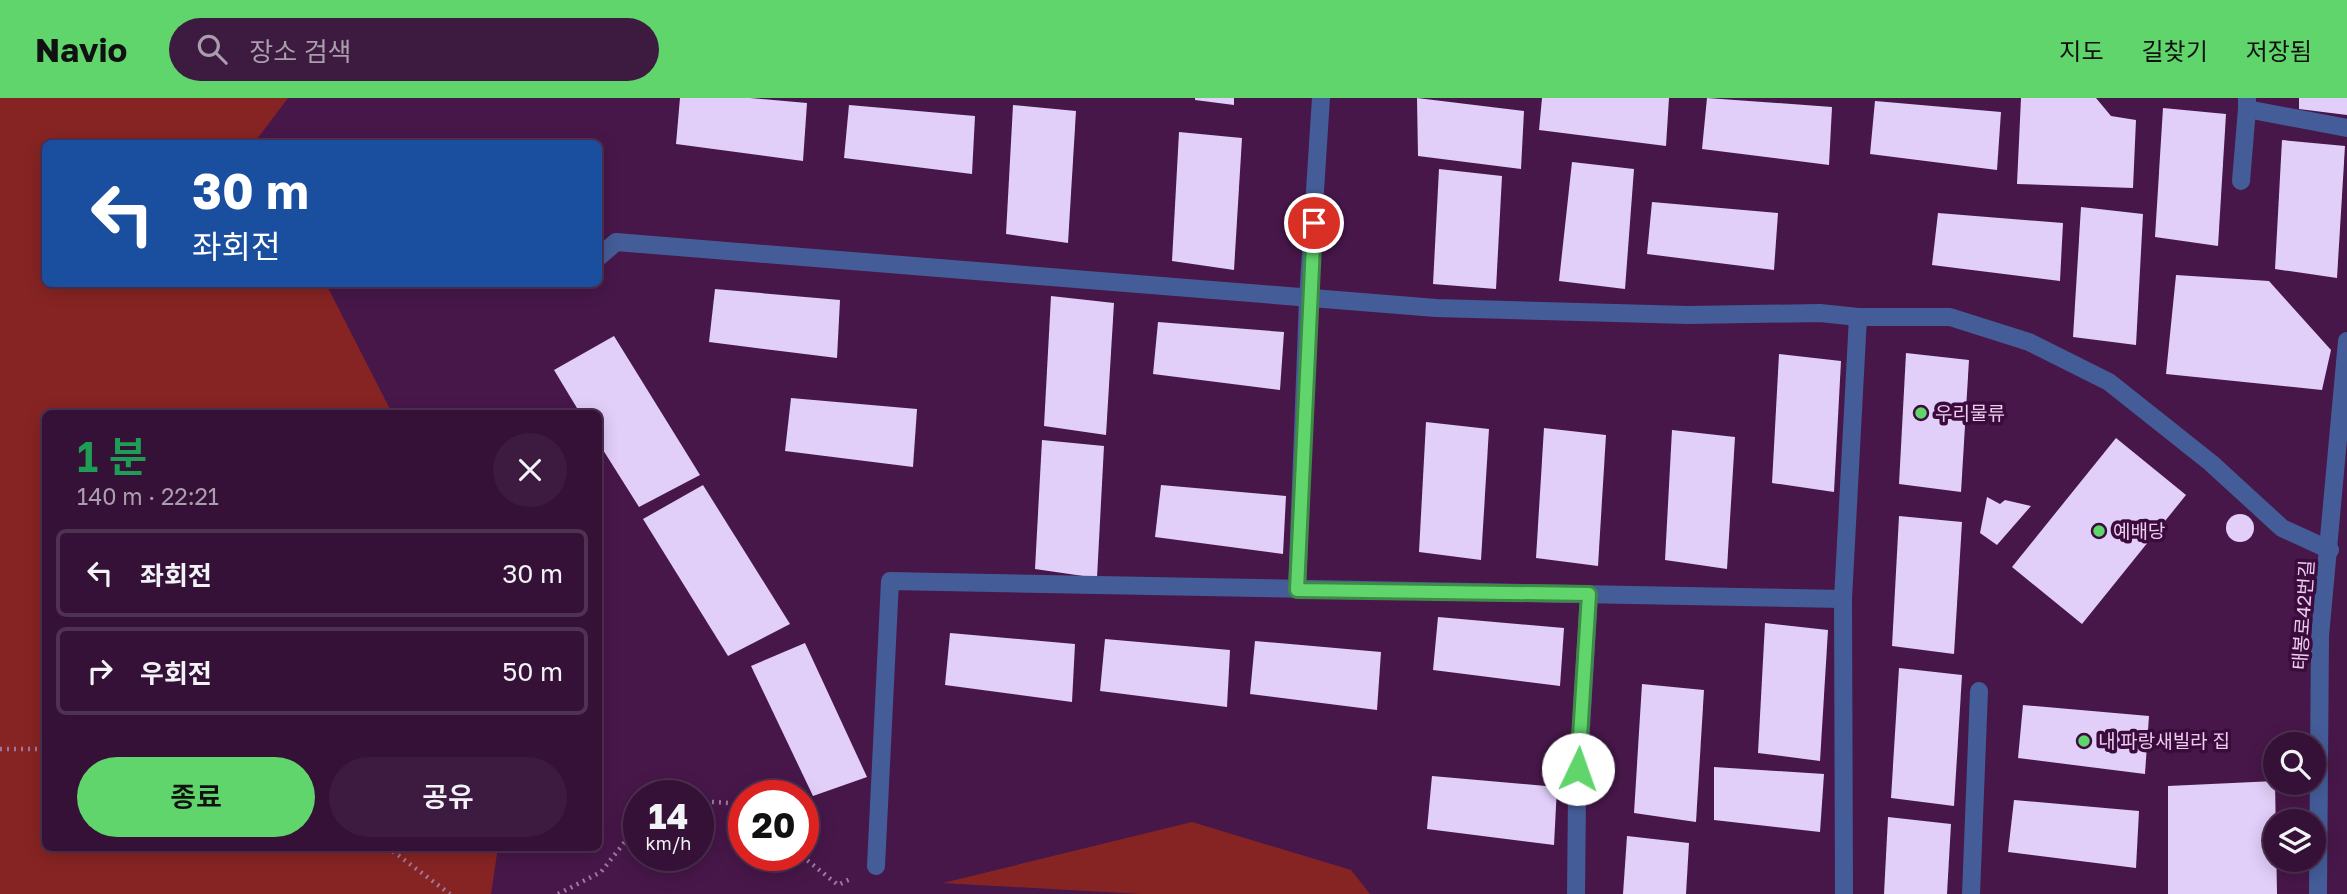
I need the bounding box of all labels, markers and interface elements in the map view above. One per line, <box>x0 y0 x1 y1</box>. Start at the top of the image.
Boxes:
search box <box>169 18 659 81</box>
text: Navio <box>35 30 127 69</box>
icon: search <box>193 30 231 68</box>
text: 장소 검색 <box>249 36 352 67</box>
text: 지도 <box>2059 36 2104 65</box>
text: 길찾기 <box>2142 36 2208 65</box>
text: 저장됨 <box>2246 36 2312 65</box>
text: 30 m <box>192 161 309 220</box>
icon: left <box>77 168 168 259</box>
pin <box>1284 193 1344 253</box>
icon: arrive <box>1295 204 1333 242</box>
text: 좌회전 <box>192 227 280 265</box>
place label: 우리물류 <box>1935 401 2005 424</box>
marker: 우리물류 <box>1913 405 1929 421</box>
text: 1 분 <box>77 431 147 481</box>
button: close <box>493 433 567 507</box>
text: 140 m · 22:21 <box>77 482 219 510</box>
place label: 예배당 <box>2113 519 2165 542</box>
marker: 예배당 <box>2091 523 2107 539</box>
icon: left <box>81 554 119 592</box>
text: 30 m <box>502 558 563 589</box>
street label: 태봉로42번길 <box>2287 559 2318 671</box>
text: 좌회전 <box>140 560 212 591</box>
icon: right <box>81 652 119 690</box>
text: 50 m <box>502 656 563 687</box>
text: 우회전 <box>140 658 212 689</box>
place label: 내 파랑새빌라 집 <box>2098 729 2230 752</box>
position arrow <box>1541 732 1615 806</box>
map controls <box>2263 732 2326 872</box>
button: search <box>2263 732 2326 795</box>
marker: 내 파랑새빌라 집 <box>2076 733 2092 749</box>
button: 종료 <box>77 757 315 837</box>
button: 공유 <box>329 757 567 837</box>
speed limit sign: 20 <box>728 780 819 871</box>
text: 14 <box>649 795 688 837</box>
button: layers <box>2263 809 2326 872</box>
text: km/h <box>646 832 691 854</box>

